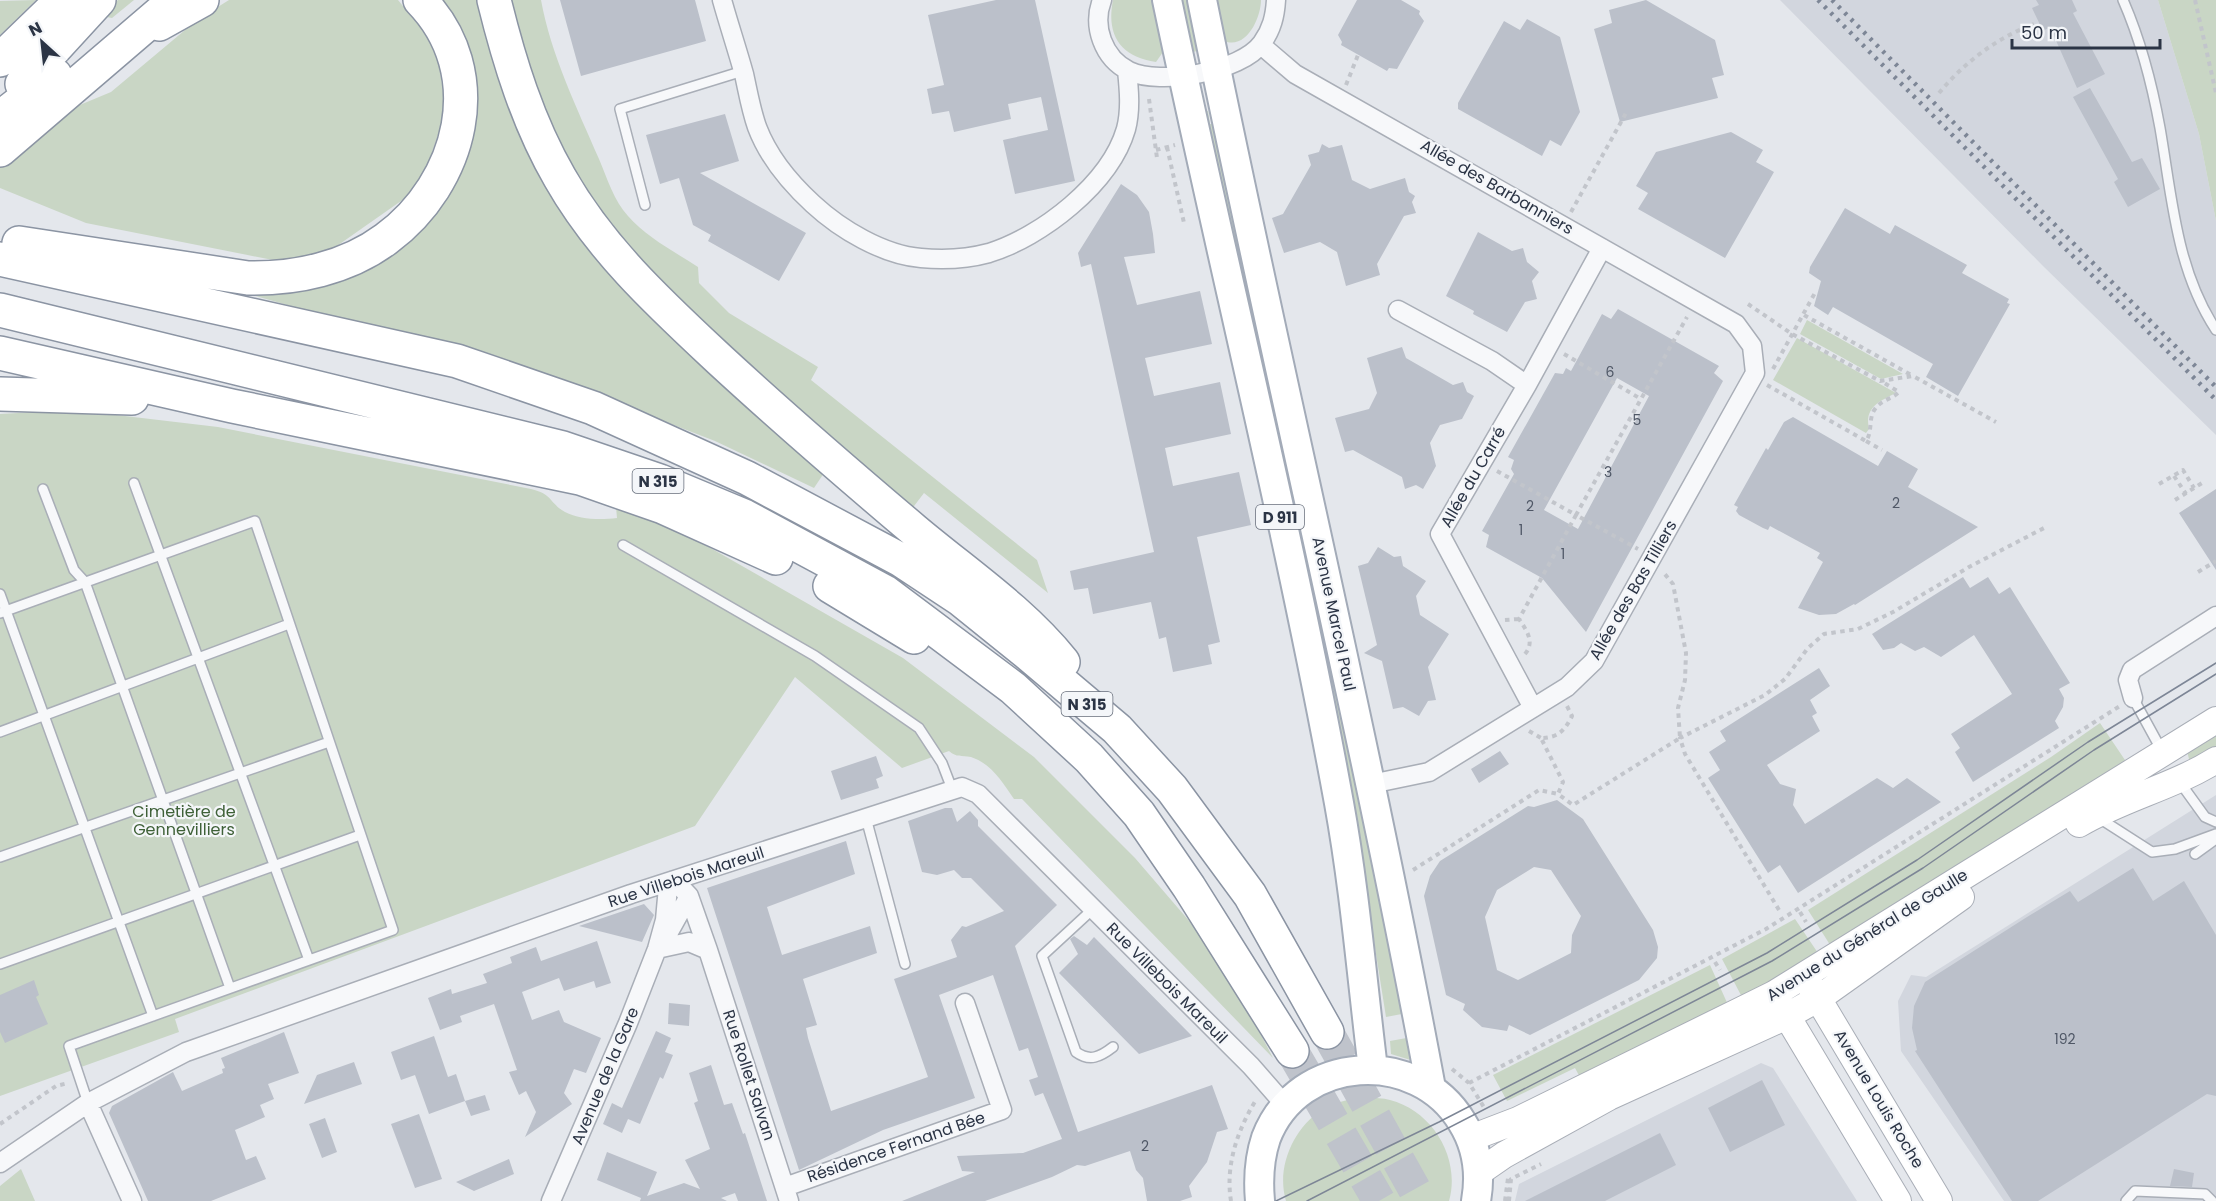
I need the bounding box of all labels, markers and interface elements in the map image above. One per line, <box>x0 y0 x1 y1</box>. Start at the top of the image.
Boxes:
north arrow <box>12 12 72 72</box>
scale bar <box>2012 12 2160 50</box>
text: N <box>25 16 46 42</box>
text: 50 m <box>2021 20 2067 45</box>
street label: Allée des Barbanniers <box>1416 134 1578 240</box>
house number: 6 <box>1606 362 1615 382</box>
house number: 5 <box>1633 410 1641 430</box>
street label: Allée du Carré <box>1435 422 1511 532</box>
house number: 3 <box>1604 462 1612 482</box>
road number: N 315 <box>632 469 684 493</box>
house number: 2 <box>1892 493 1900 513</box>
house number: 2 <box>1526 496 1534 516</box>
road number: D 911 <box>1256 505 1304 529</box>
street label: Allée des Bas Tilliers <box>1584 516 1682 664</box>
house number: 1 <box>1519 520 1523 540</box>
street label: Avenue Marcel Paul <box>1306 535 1362 693</box>
house number: 1 <box>1561 544 1565 564</box>
road number: N 315 <box>1062 692 1112 716</box>
park label: Cimetière de Gennevilliers <box>132 800 236 841</box>
street label: Rue Villebois Mareuil <box>605 841 767 913</box>
street label: Avenue du Général de Gaulle <box>1762 863 1972 1007</box>
street label: Rue Villebois Mareuil <box>1101 917 1233 1049</box>
street label: Avenue de la Gare <box>566 1004 644 1148</box>
street label: Rue Rollet Salvan <box>717 1007 781 1143</box>
street label: Avenue Louis Roche <box>1828 1025 1930 1173</box>
house number: 192 <box>2054 1029 2076 1049</box>
street label: Résidence Fernand Bée <box>804 1106 988 1188</box>
house number: 2 <box>1141 1136 1149 1156</box>

